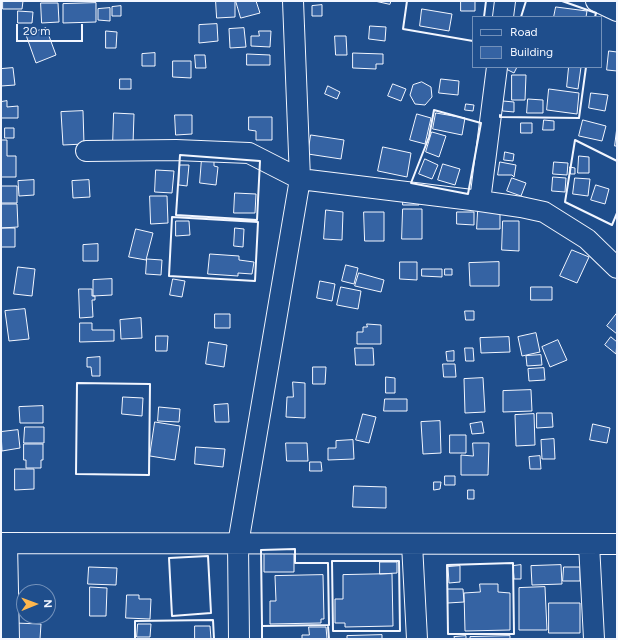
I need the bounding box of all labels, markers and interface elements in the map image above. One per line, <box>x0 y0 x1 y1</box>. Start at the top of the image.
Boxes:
scale bar <box>18 16 85 42</box>
legend <box>472 16 602 68</box>
text: 20 m <box>23 24 51 38</box>
text: Road <box>510 25 538 39</box>
text: Building <box>510 45 553 59</box>
north arrow <box>16 584 56 624</box>
text: N <box>41 599 54 608</box>

